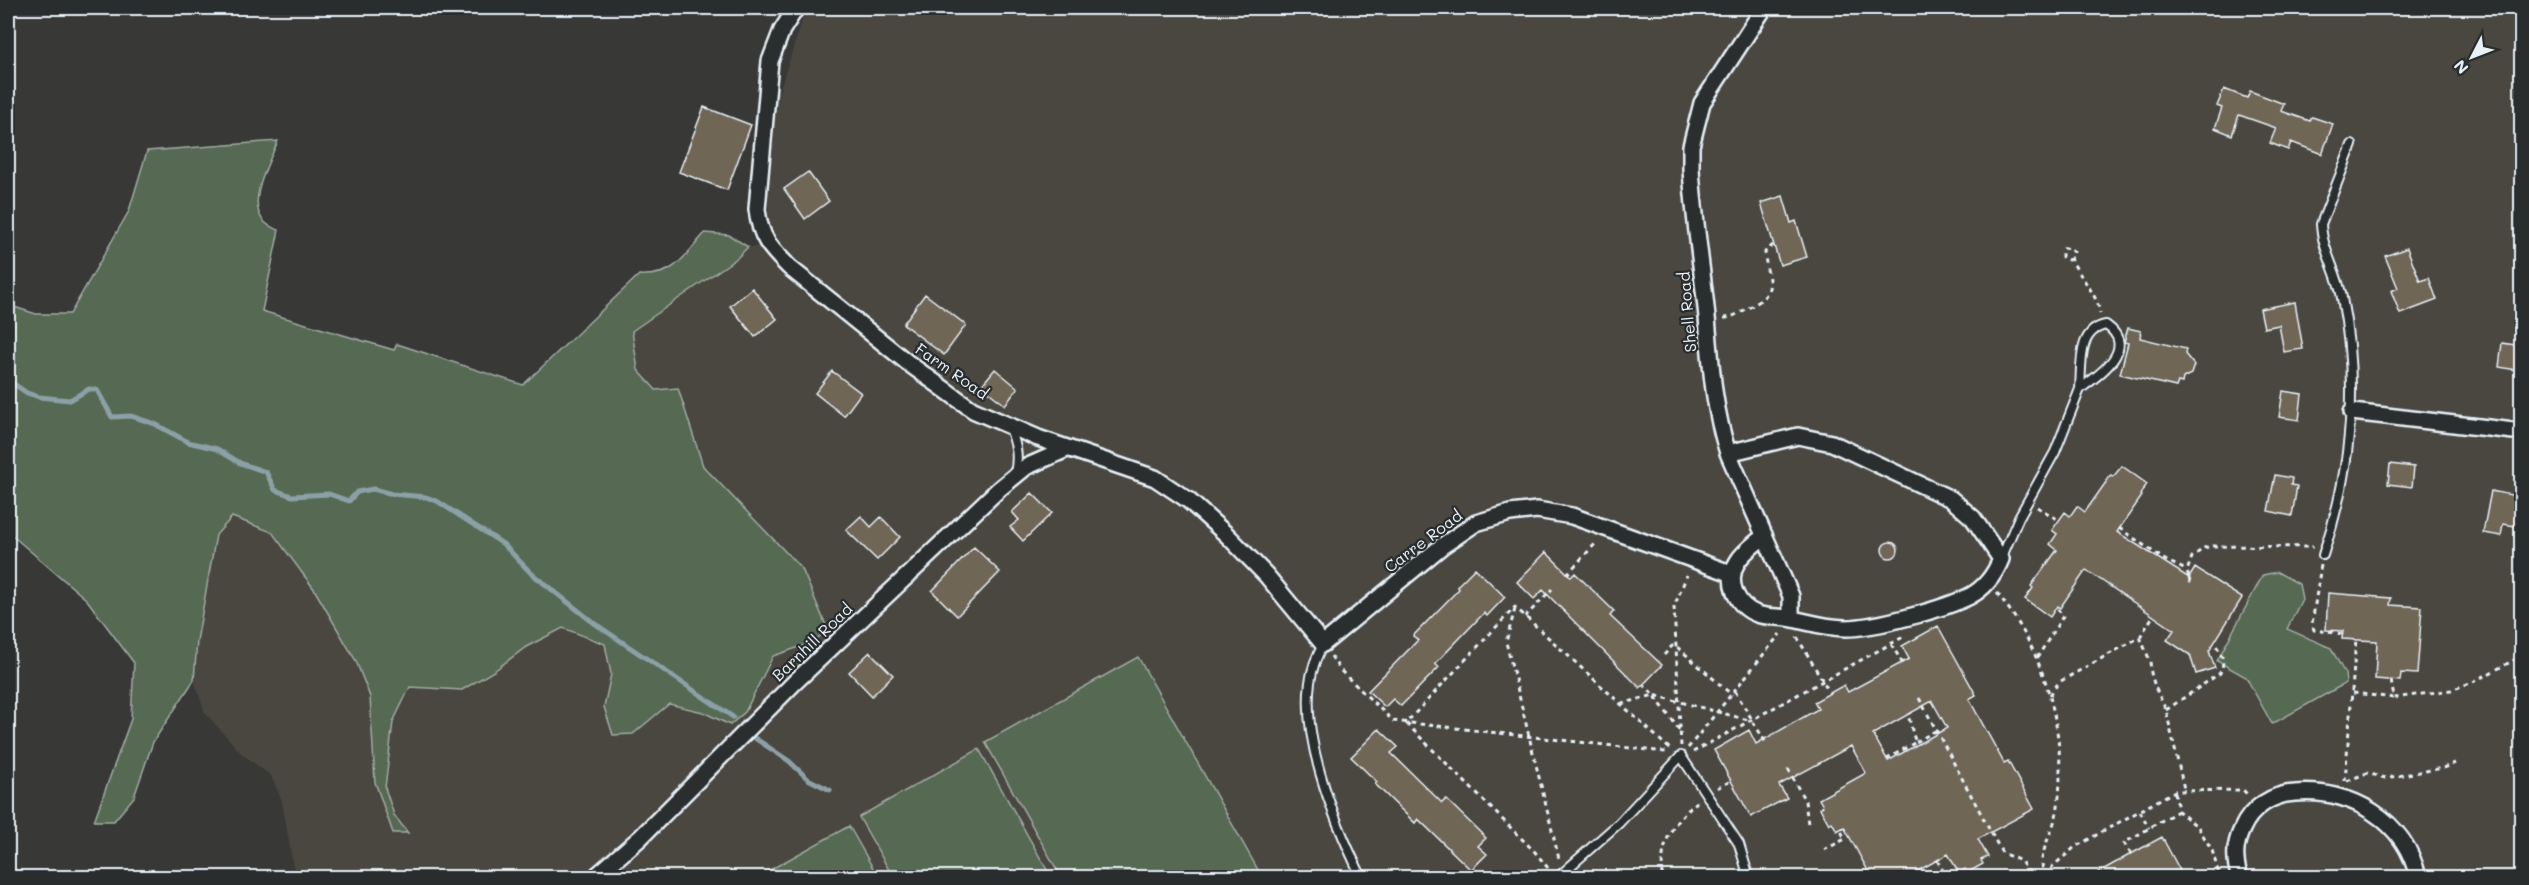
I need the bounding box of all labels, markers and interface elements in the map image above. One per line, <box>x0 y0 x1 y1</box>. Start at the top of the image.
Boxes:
north arrow <box>2442 27 2502 87</box>
text: N <box>2449 56 2472 79</box>
street label: Shell Road <box>1673 271 1700 353</box>
street label: Farm Road <box>912 338 993 403</box>
street label: Carre Road <box>1380 504 1466 577</box>
street label: Barnhill Road <box>767 598 856 685</box>

